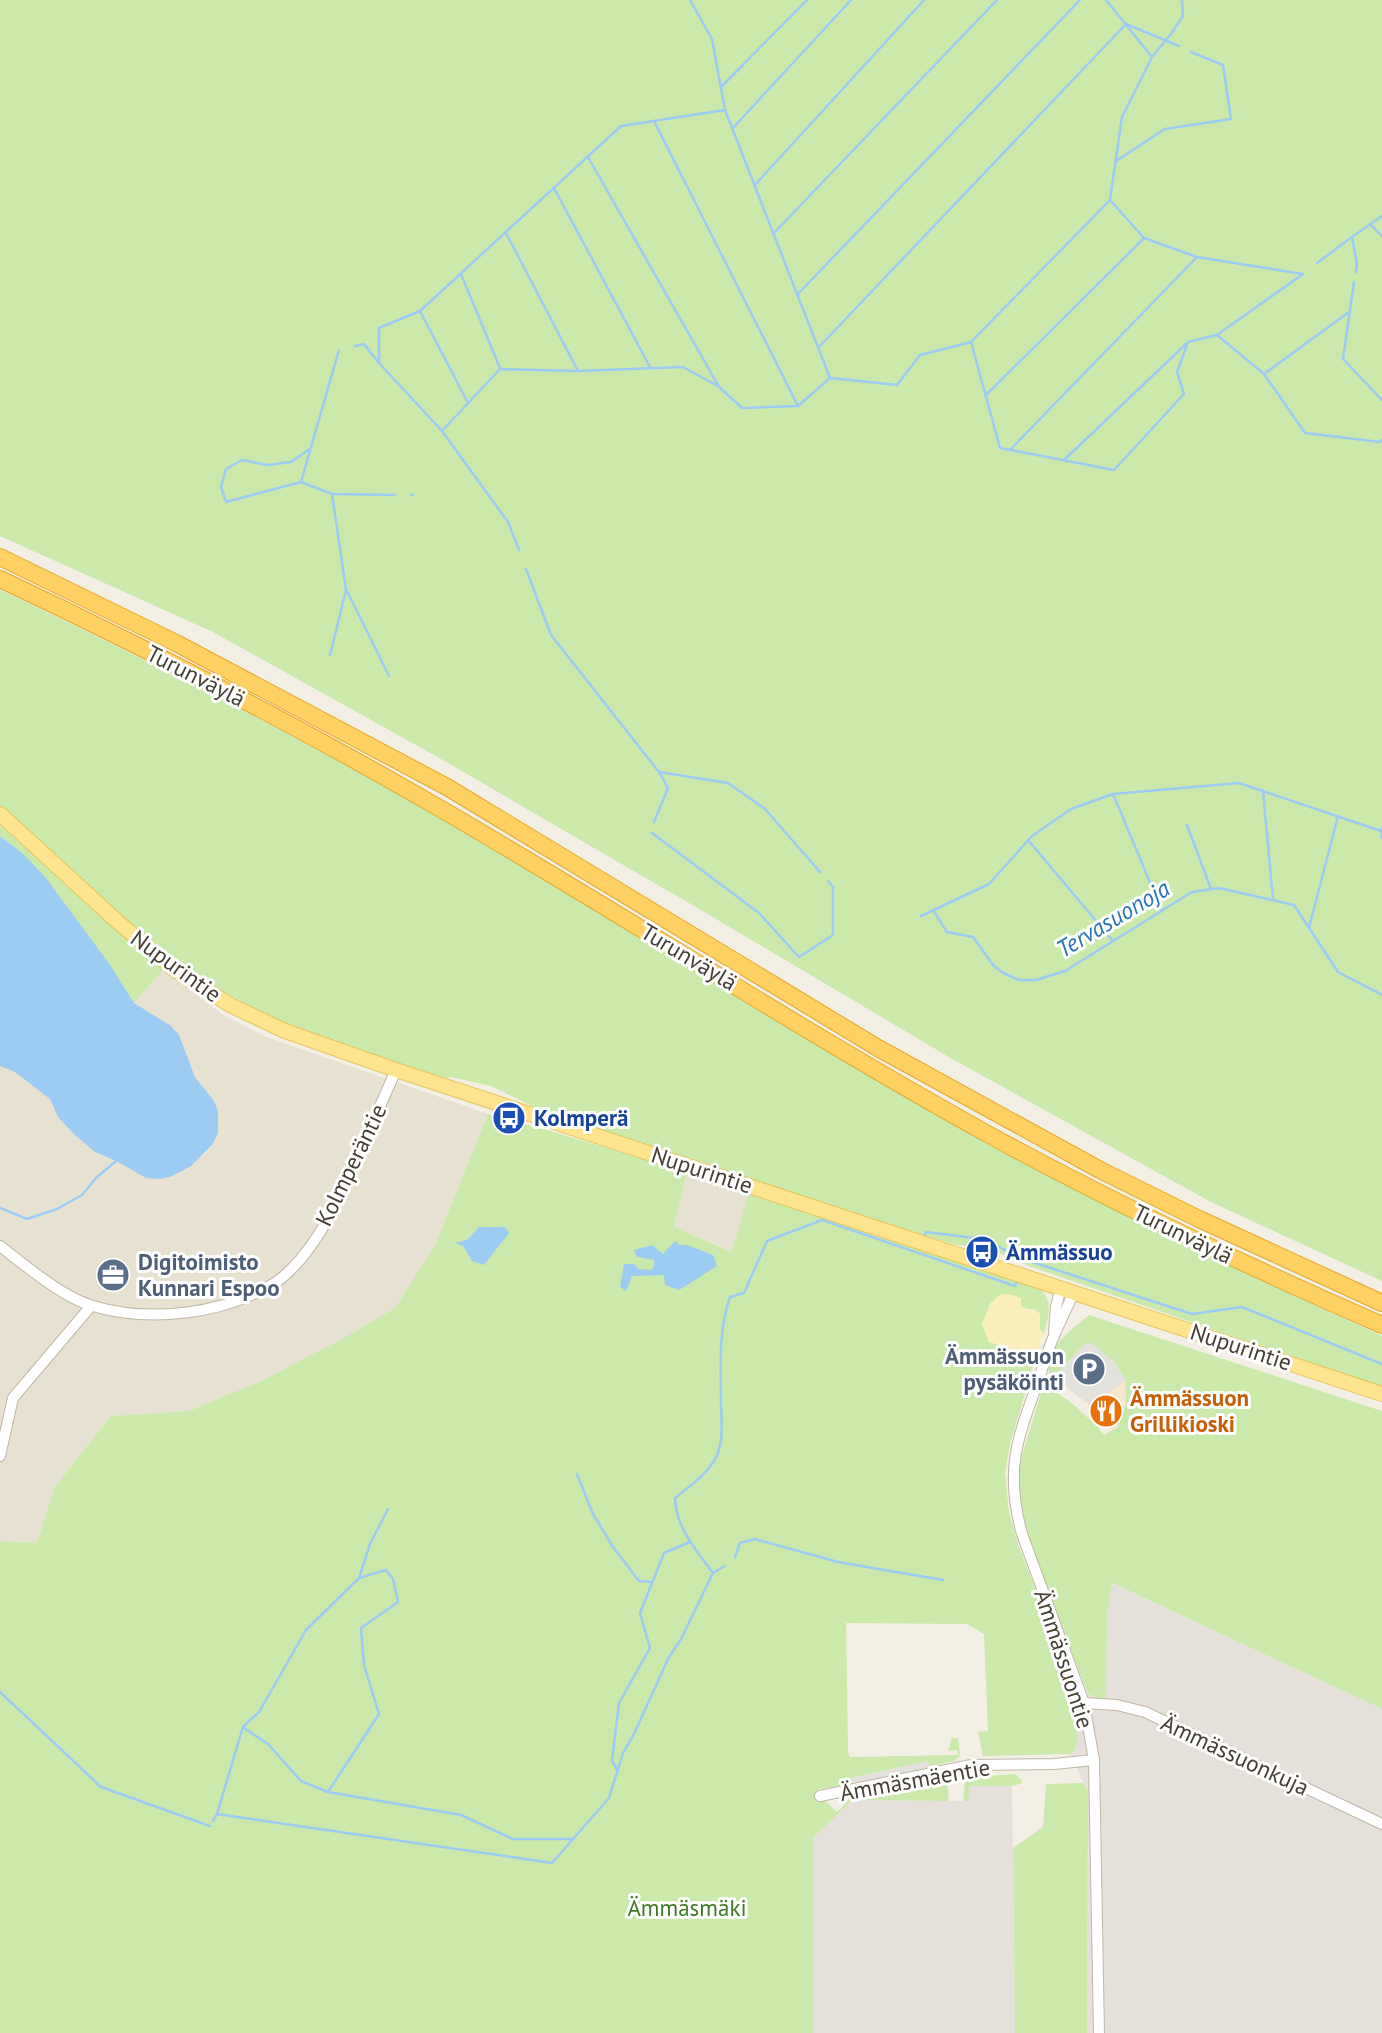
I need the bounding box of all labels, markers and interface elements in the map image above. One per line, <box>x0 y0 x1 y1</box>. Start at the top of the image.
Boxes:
street label: Turunväylä <box>142 638 250 713</box>
water label: Tervasuonoja <box>1050 872 1175 965</box>
street label: Turunväylä <box>636 917 743 997</box>
street label: Nupurintie <box>125 923 227 1008</box>
street label: Kolmperäntie <box>309 1099 393 1231</box>
bus stop icon: Kolmperä <box>490 1099 528 1137</box>
place label: Kolmperä <box>534 1103 628 1132</box>
street label: Nupurintie <box>648 1140 757 1200</box>
street label: Turunväylä <box>1129 1197 1238 1270</box>
bus stop icon: Ämmässuo <box>963 1233 1001 1271</box>
place label: Ämmässuo <box>1006 1237 1113 1266</box>
place label: Digitoimisto Kunnari Espoo <box>138 1247 280 1302</box>
office icon: Digitoimisto Kunnari Espoo <box>94 1256 132 1294</box>
street label: Nupurintie <box>1187 1317 1296 1377</box>
place label: Ämmässuon pysäköinti <box>945 1341 1064 1396</box>
parking icon: Ämmässuon pysäköinti <box>1070 1350 1108 1388</box>
place label: Ämmässuon Grillikioski <box>1130 1383 1249 1438</box>
restaurant icon: Ämmässuon Grillikioski <box>1087 1392 1125 1430</box>
street label: Ämmässuontie <box>1028 1586 1101 1732</box>
street label: Ämmässuonkuja <box>1157 1708 1314 1801</box>
street label: Ämmäsmäentie <box>838 1752 992 1807</box>
park label: Ämmäsmäki <box>627 1893 747 1922</box>

